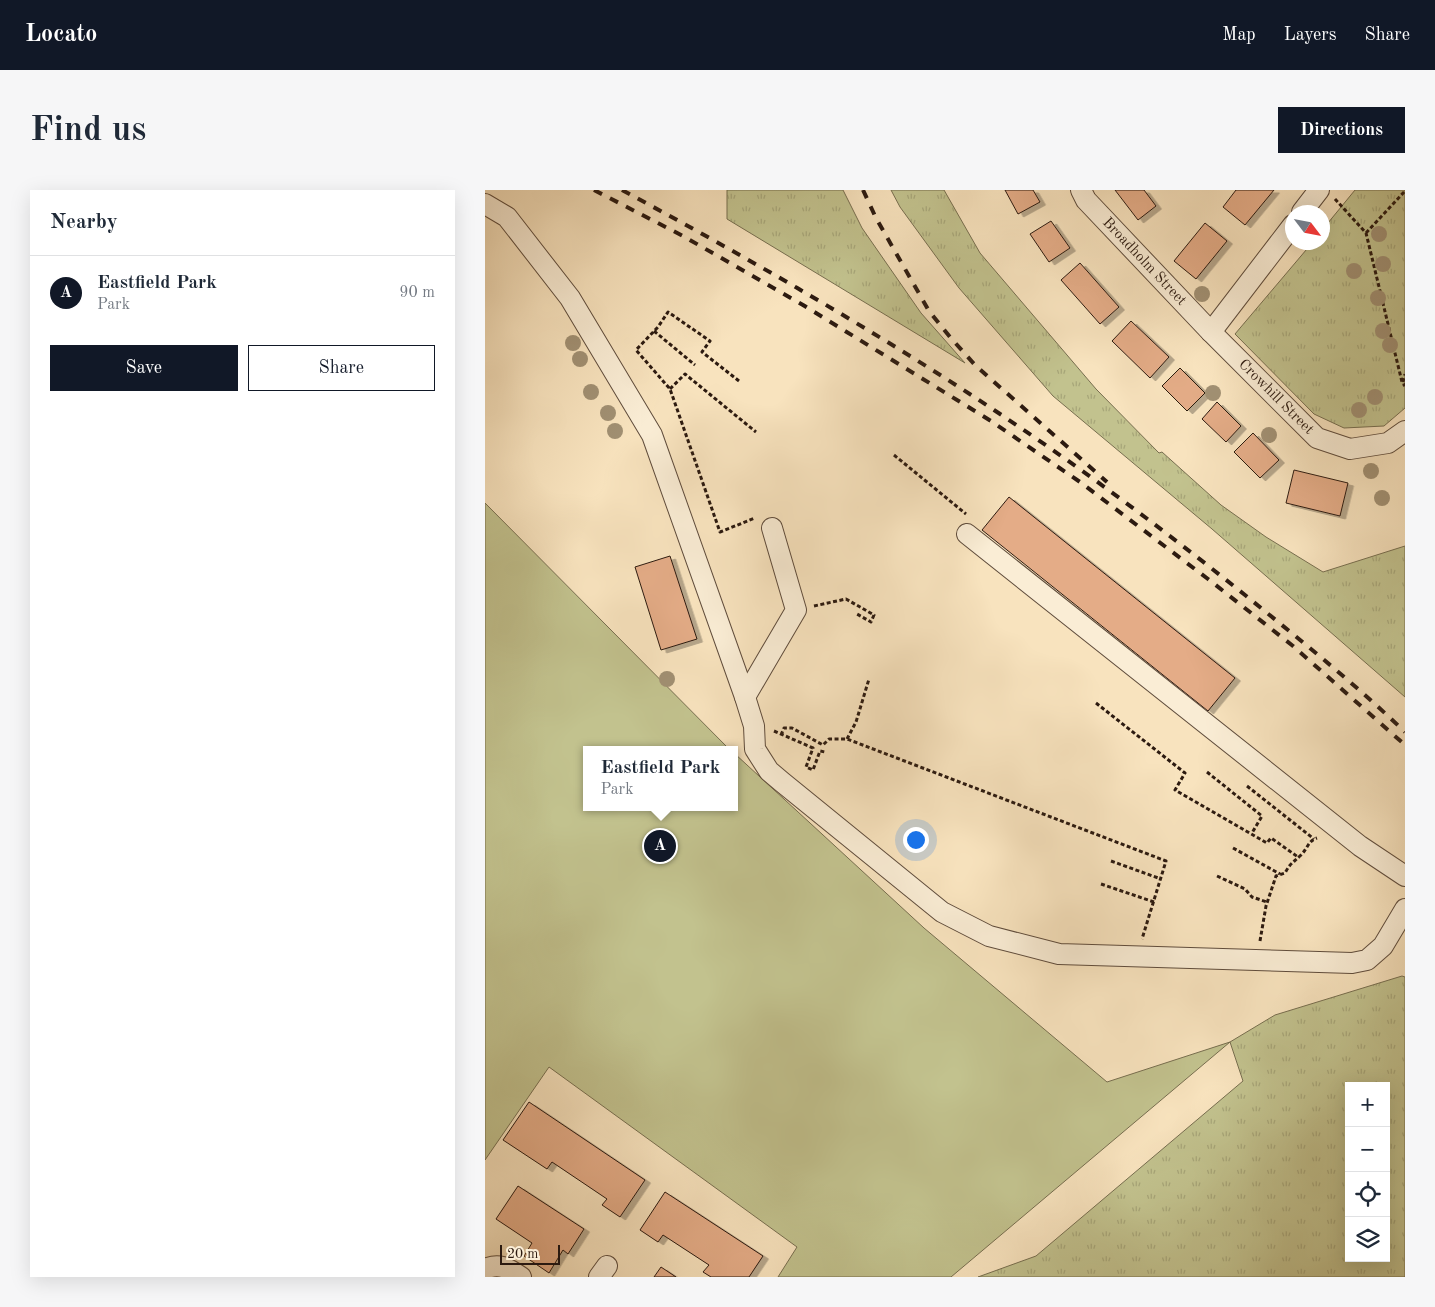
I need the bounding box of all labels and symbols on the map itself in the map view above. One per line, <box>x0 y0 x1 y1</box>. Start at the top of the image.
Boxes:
north arrow <box>1285 205 1330 250</box>
street label: Broadholm Street <box>1099 215 1189 308</box>
street label: Crowhill Street <box>1236 357 1317 438</box>
pin: A <box>644 827 676 865</box>
your location <box>903 827 929 853</box>
scale bar <box>500 1242 560 1265</box>

